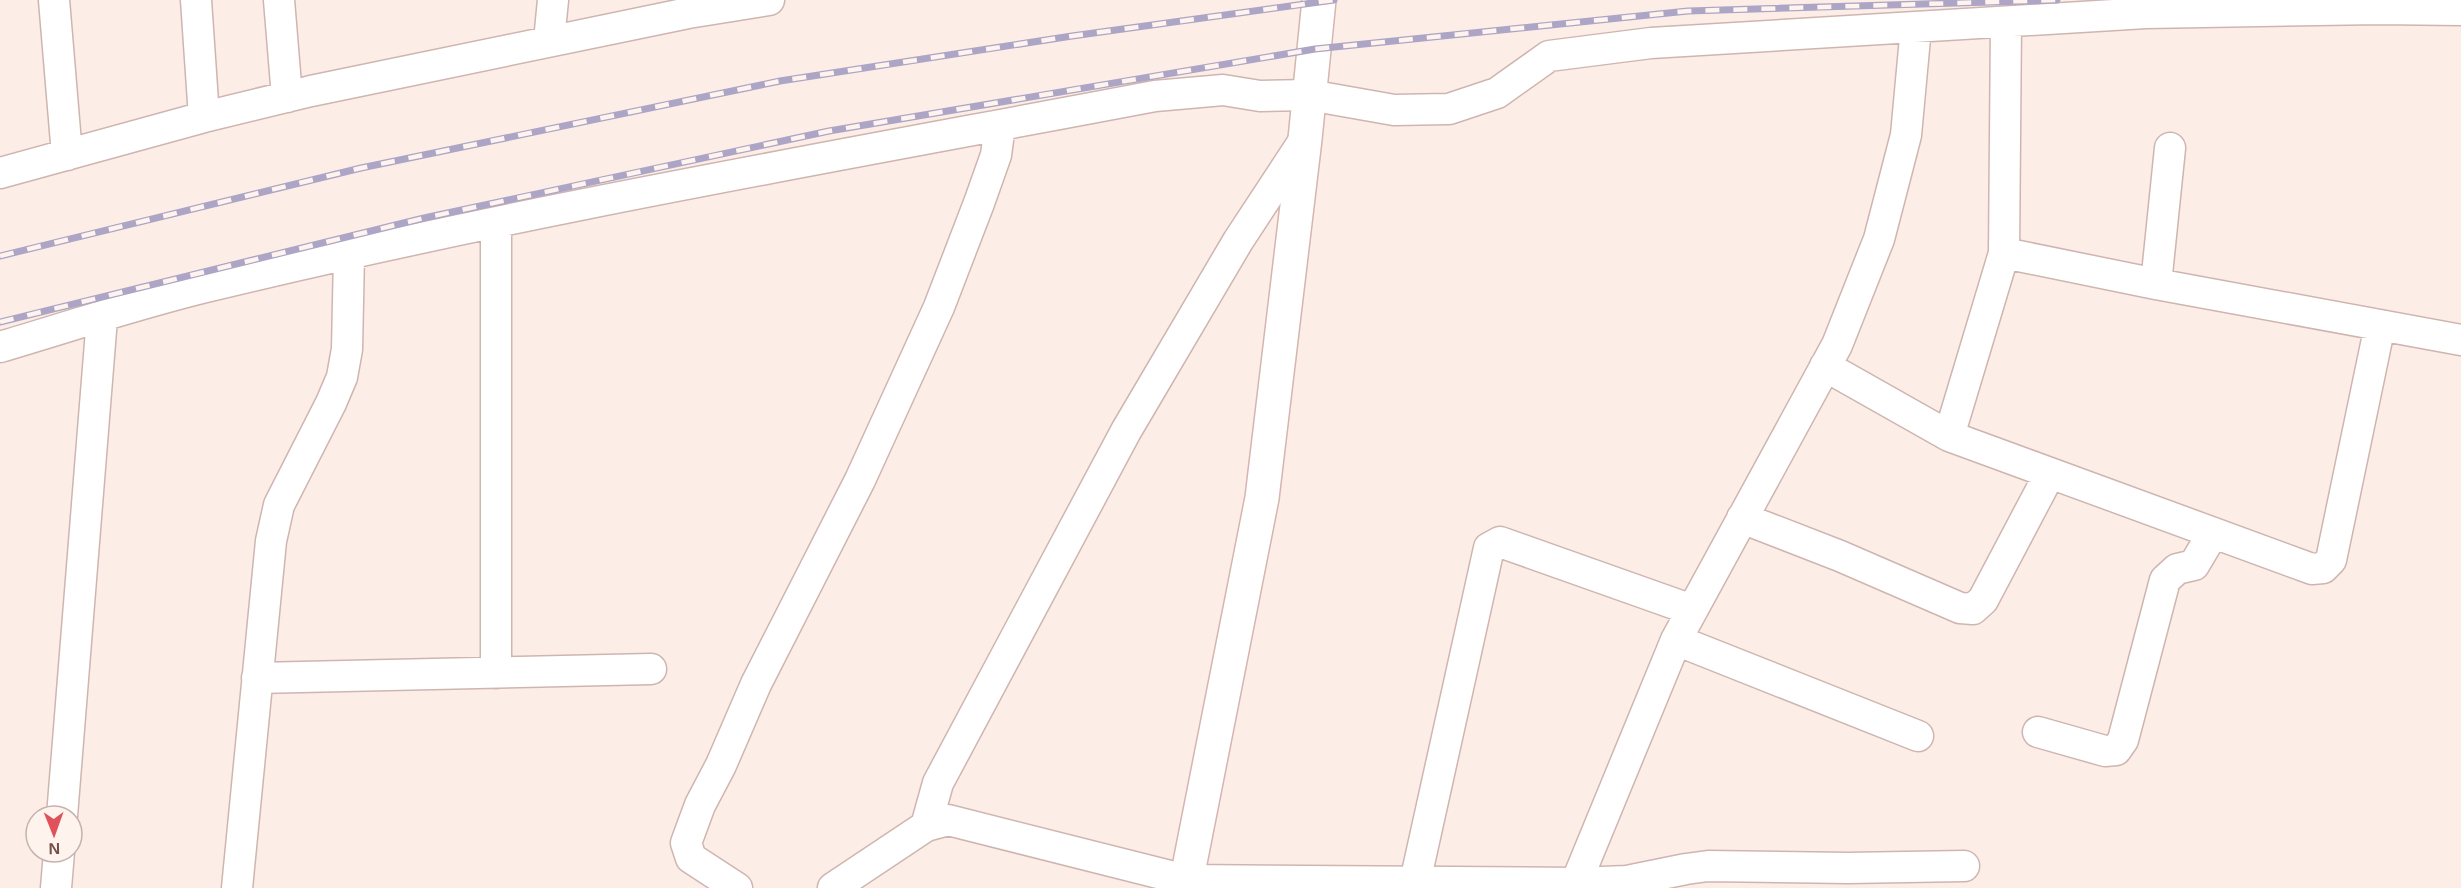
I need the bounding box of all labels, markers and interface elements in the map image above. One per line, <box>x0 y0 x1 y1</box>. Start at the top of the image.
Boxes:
north arrow <box>24 804 84 864</box>
text: N <box>48 840 60 857</box>

